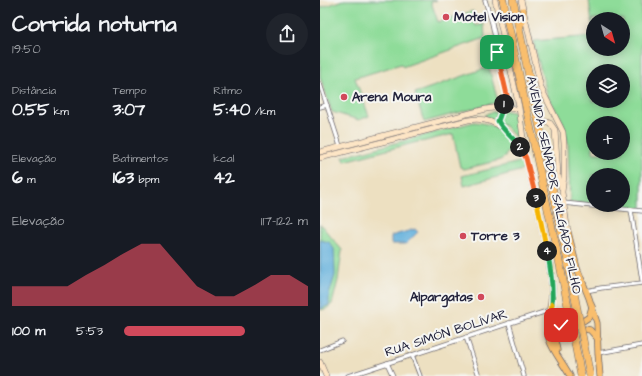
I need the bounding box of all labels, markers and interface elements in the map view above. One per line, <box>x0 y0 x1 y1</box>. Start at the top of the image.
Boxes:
place label: Motel Vision <box>454 8 525 26</box>
text: Corrida noturna <box>12 9 177 40</box>
marker: Motel Vision <box>441 12 451 22</box>
north arrow <box>586 12 630 56</box>
map controls <box>586 12 630 212</box>
button: share <box>266 13 308 55</box>
pin <box>480 35 514 69</box>
text: 19:50 <box>12 40 41 58</box>
icon: arrive <box>486 41 508 63</box>
button: layers <box>586 64 630 108</box>
street label: AVENIDA SENADOR SALGADO FILHO <box>522 74 586 296</box>
text: Distância <box>12 83 56 98</box>
text: Tempo <box>113 83 146 98</box>
text: Ritmo <box>213 83 242 98</box>
place label: Arena Moura <box>352 88 432 106</box>
marker: Arena Moura <box>339 92 349 102</box>
pin: 1 <box>494 94 514 114</box>
text: 1 <box>503 96 505 111</box>
text: 0.55 <box>12 98 49 122</box>
text: 3:07 <box>113 98 145 122</box>
text: 5:40 <box>213 98 251 122</box>
text: km <box>49 104 69 119</box>
text: /km <box>251 104 275 119</box>
button: + <box>586 116 630 160</box>
pin: 2 <box>510 137 530 157</box>
text: 2 <box>517 139 523 154</box>
text: Elevação <box>12 151 56 166</box>
text: Batimentos <box>113 151 168 166</box>
text: kcal <box>213 151 234 166</box>
text: 6 <box>12 166 23 190</box>
text: 163 <box>113 166 134 190</box>
text: 42 <box>213 166 235 190</box>
button: − <box>586 168 630 212</box>
text: m <box>23 172 36 187</box>
text: bpm <box>134 172 159 187</box>
pin: 3 <box>526 188 546 208</box>
text: 3 <box>533 190 539 205</box>
text: Elevação <box>12 212 64 230</box>
text: 117–122 m <box>261 212 308 230</box>
place label: Torre 3 <box>470 227 520 245</box>
marker: Torre 3 <box>458 231 468 241</box>
pin: 4 <box>537 241 557 261</box>
text: 4 <box>543 243 551 258</box>
place label: Alpargatas <box>410 288 473 308</box>
marker: Alpargatas <box>476 292 486 302</box>
street label: RUA SIMÓN BOLÍVAR <box>382 305 510 361</box>
pin <box>544 308 578 342</box>
icon: check <box>550 314 572 336</box>
text: 100 m <box>12 322 45 340</box>
text: 5:53 <box>76 322 103 340</box>

